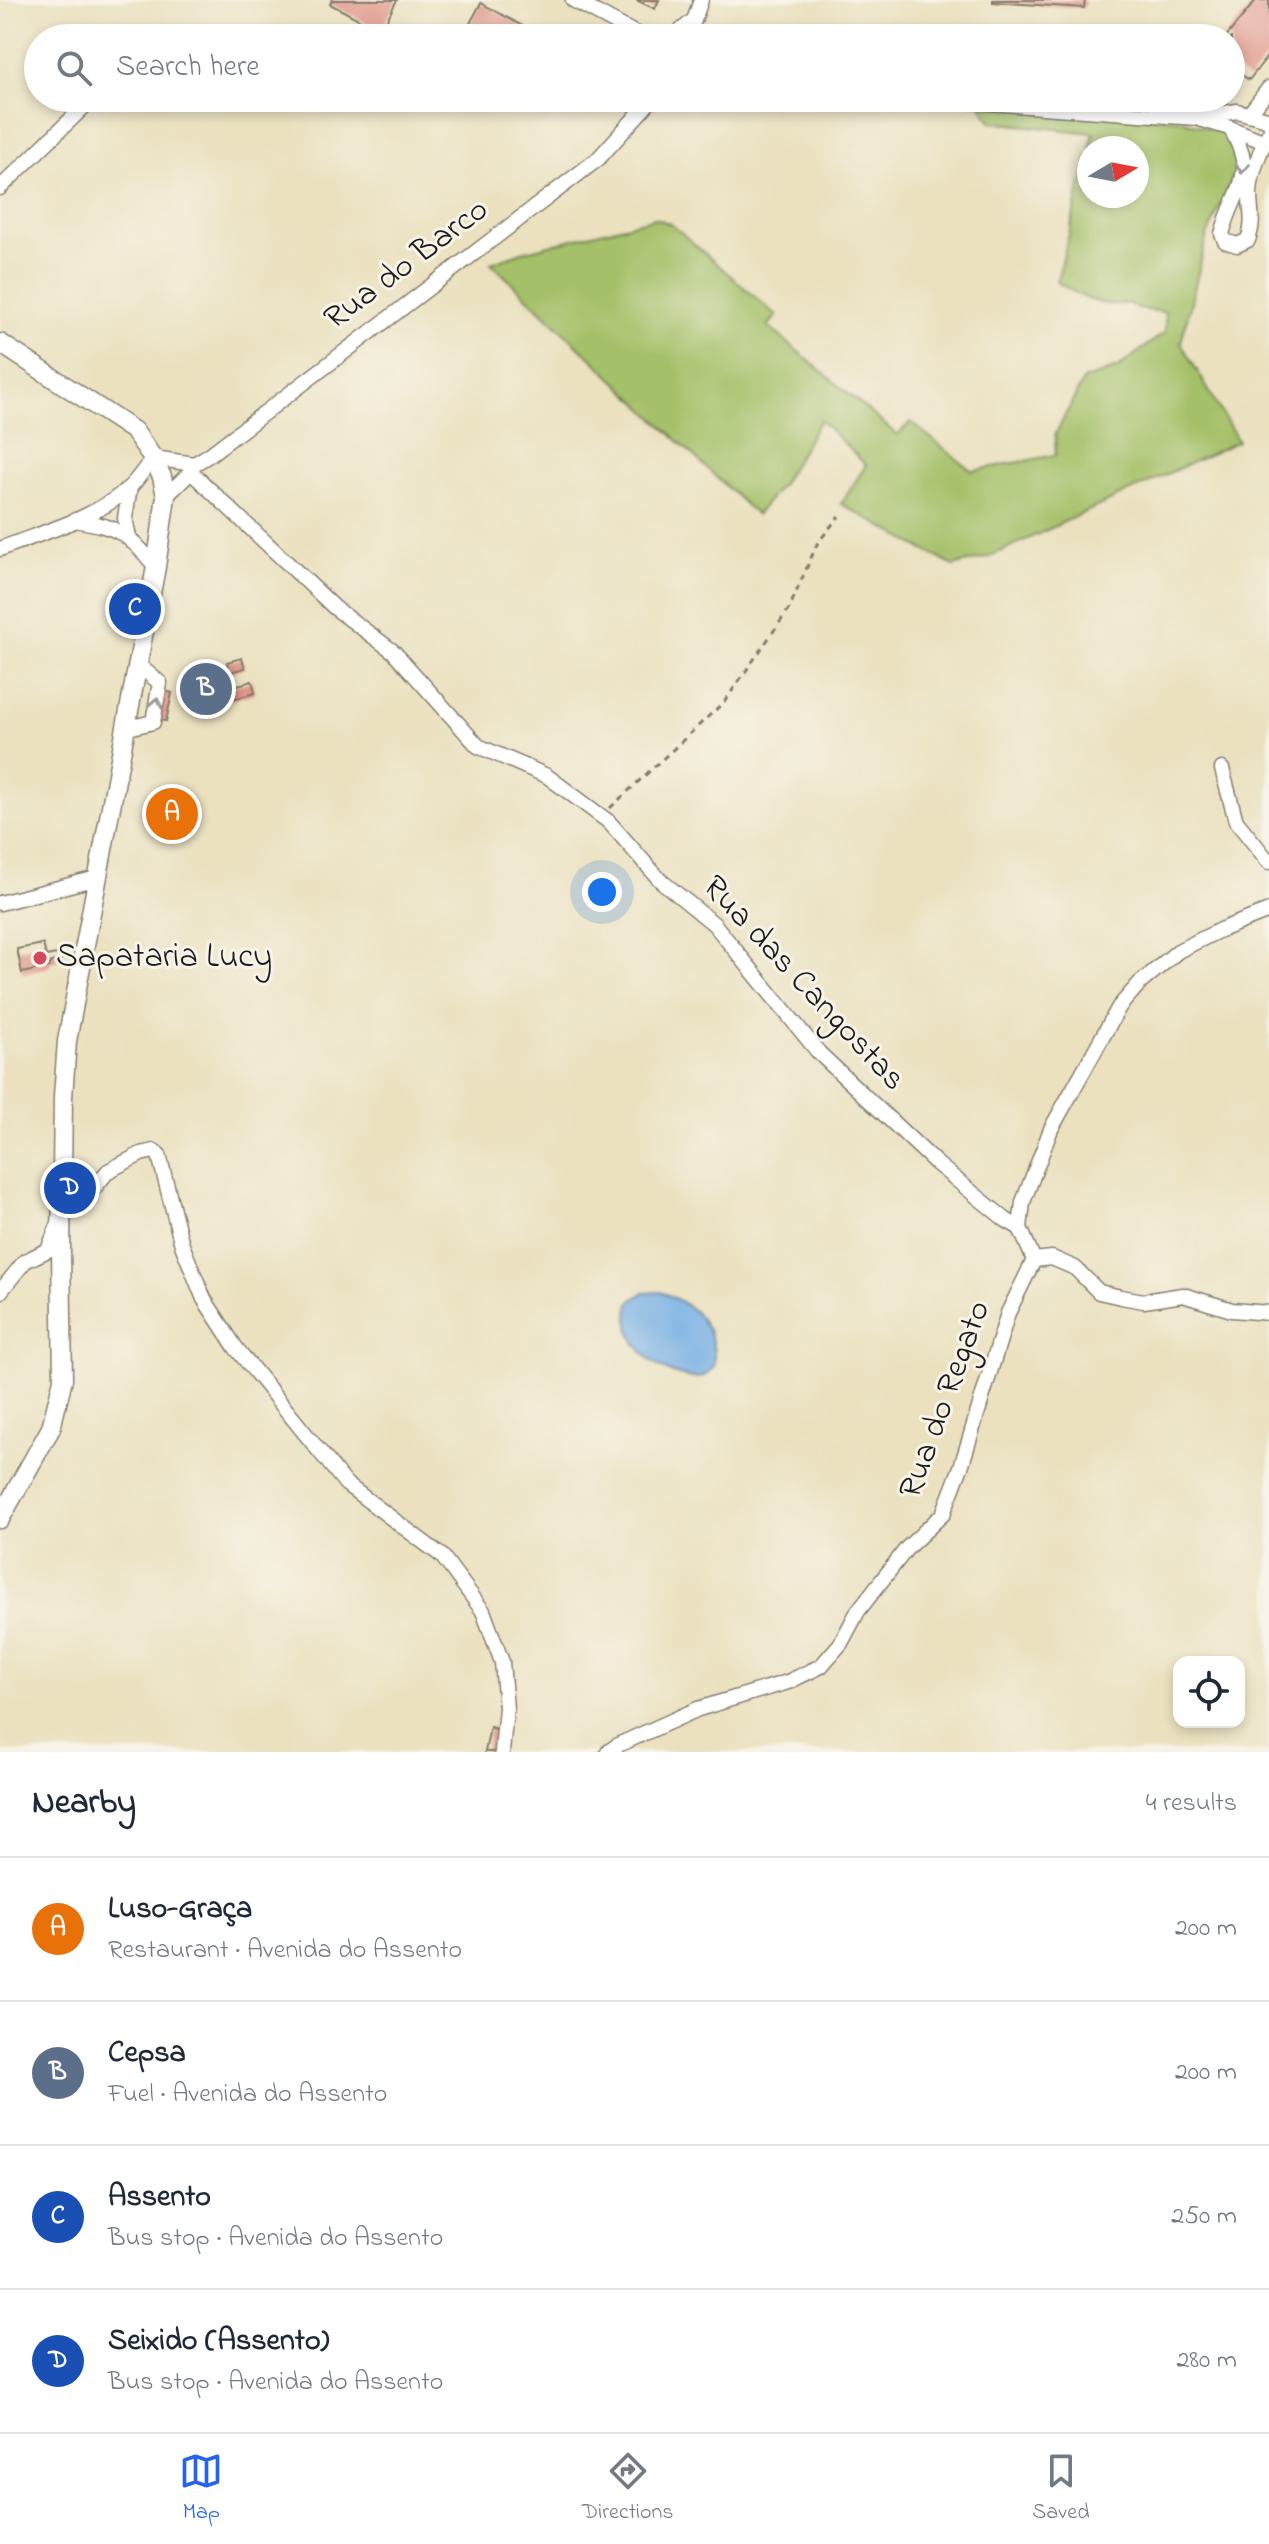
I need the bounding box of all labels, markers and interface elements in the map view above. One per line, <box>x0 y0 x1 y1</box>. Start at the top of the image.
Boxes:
search box <box>24 24 1245 112</box>
icon: search <box>52 46 96 90</box>
text: Search here <box>116 46 260 90</box>
north arrow <box>1077 136 1149 208</box>
one-way arrow <box>1234 161 1251 174</box>
street label: Rua do Barco <box>314 186 500 344</box>
pin: C <box>109 579 161 639</box>
pin: B <box>180 659 232 719</box>
one-way arrow <box>147 696 164 709</box>
pin: A <box>146 784 198 844</box>
street label: Rua das Cangostas <box>689 865 917 1103</box>
your location <box>582 872 622 912</box>
place label: Sapataria Lucy <box>56 933 272 983</box>
marker: Sapataria Lucy <box>31 949 49 967</box>
pin: D <box>44 1158 96 1218</box>
street label: Rua do Regato <box>887 1294 1005 1506</box>
map controls <box>1173 1656 1245 1728</box>
button: locate <box>1173 1656 1245 1728</box>
text: Nearby <box>32 1779 136 1829</box>
text: 4 results <box>1146 1785 1237 1823</box>
text: Luso-Graça <box>108 1888 252 1932</box>
text: A <box>50 1910 66 1948</box>
text: 200 m <box>1175 1910 1237 1948</box>
text: Restaurant · Avenida do Assento <box>108 1932 462 1970</box>
text: Cepsa <box>108 2032 186 2076</box>
text: B <box>49 2054 67 2092</box>
text: 200 m <box>1175 2054 1237 2092</box>
text: Fuel · Avenida do Assento <box>108 2076 387 2114</box>
text: Assento <box>108 2176 211 2220</box>
text: C <box>51 2198 65 2236</box>
text: 250 m <box>1171 2198 1237 2236</box>
text: Bus stop · Avenida do Assento <box>108 2220 443 2258</box>
text: Seixido (Assento) <box>108 2320 329 2364</box>
text: D <box>48 2342 68 2380</box>
text: 280 m <box>1176 2342 1237 2380</box>
text: Bus stop · Avenida do Assento <box>108 2364 443 2402</box>
tab: Map <box>179 2449 223 2529</box>
tab: Directions <box>582 2449 673 2529</box>
tab: Saved <box>1032 2449 1090 2529</box>

